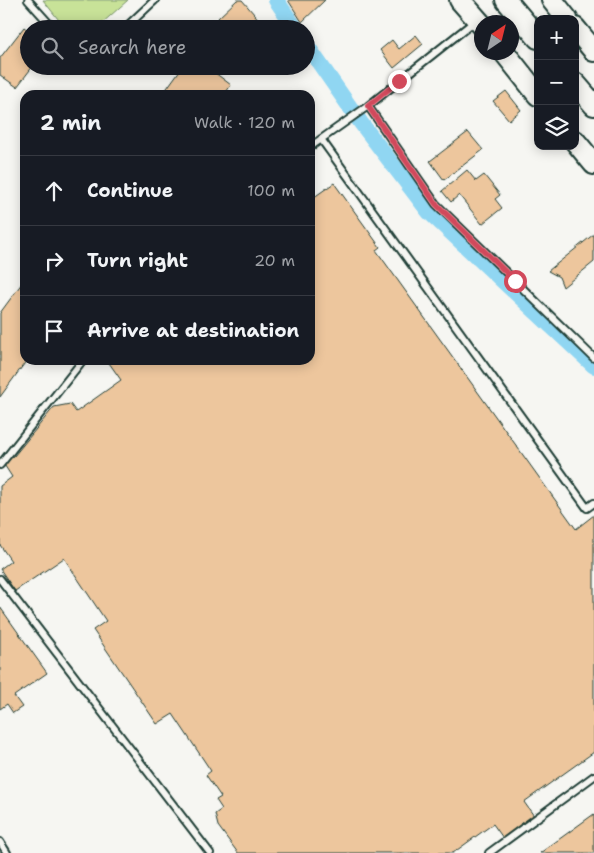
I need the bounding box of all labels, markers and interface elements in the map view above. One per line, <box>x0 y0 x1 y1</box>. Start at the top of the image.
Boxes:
north arrow <box>474 15 519 60</box>
map controls <box>534 15 579 150</box>
button: + <box>534 15 579 60</box>
search box <box>20 20 315 75</box>
icon: search <box>38 34 66 62</box>
text: Search here <box>78 35 187 60</box>
button: − <box>534 60 579 105</box>
route end <box>388 70 411 93</box>
button: layers <box>534 105 579 150</box>
text: 2 min <box>40 109 101 137</box>
text: Walk · 120 m <box>194 112 295 133</box>
icon: ahead <box>40 177 68 205</box>
text: Continue <box>87 178 173 203</box>
text: 100 m <box>247 180 295 201</box>
icon: right <box>40 247 68 275</box>
text: Turn right <box>87 248 188 273</box>
text: 20 m <box>254 250 295 271</box>
route start <box>504 270 527 293</box>
icon: arrive <box>40 317 68 345</box>
text: Arrive at destination <box>87 318 299 343</box>

